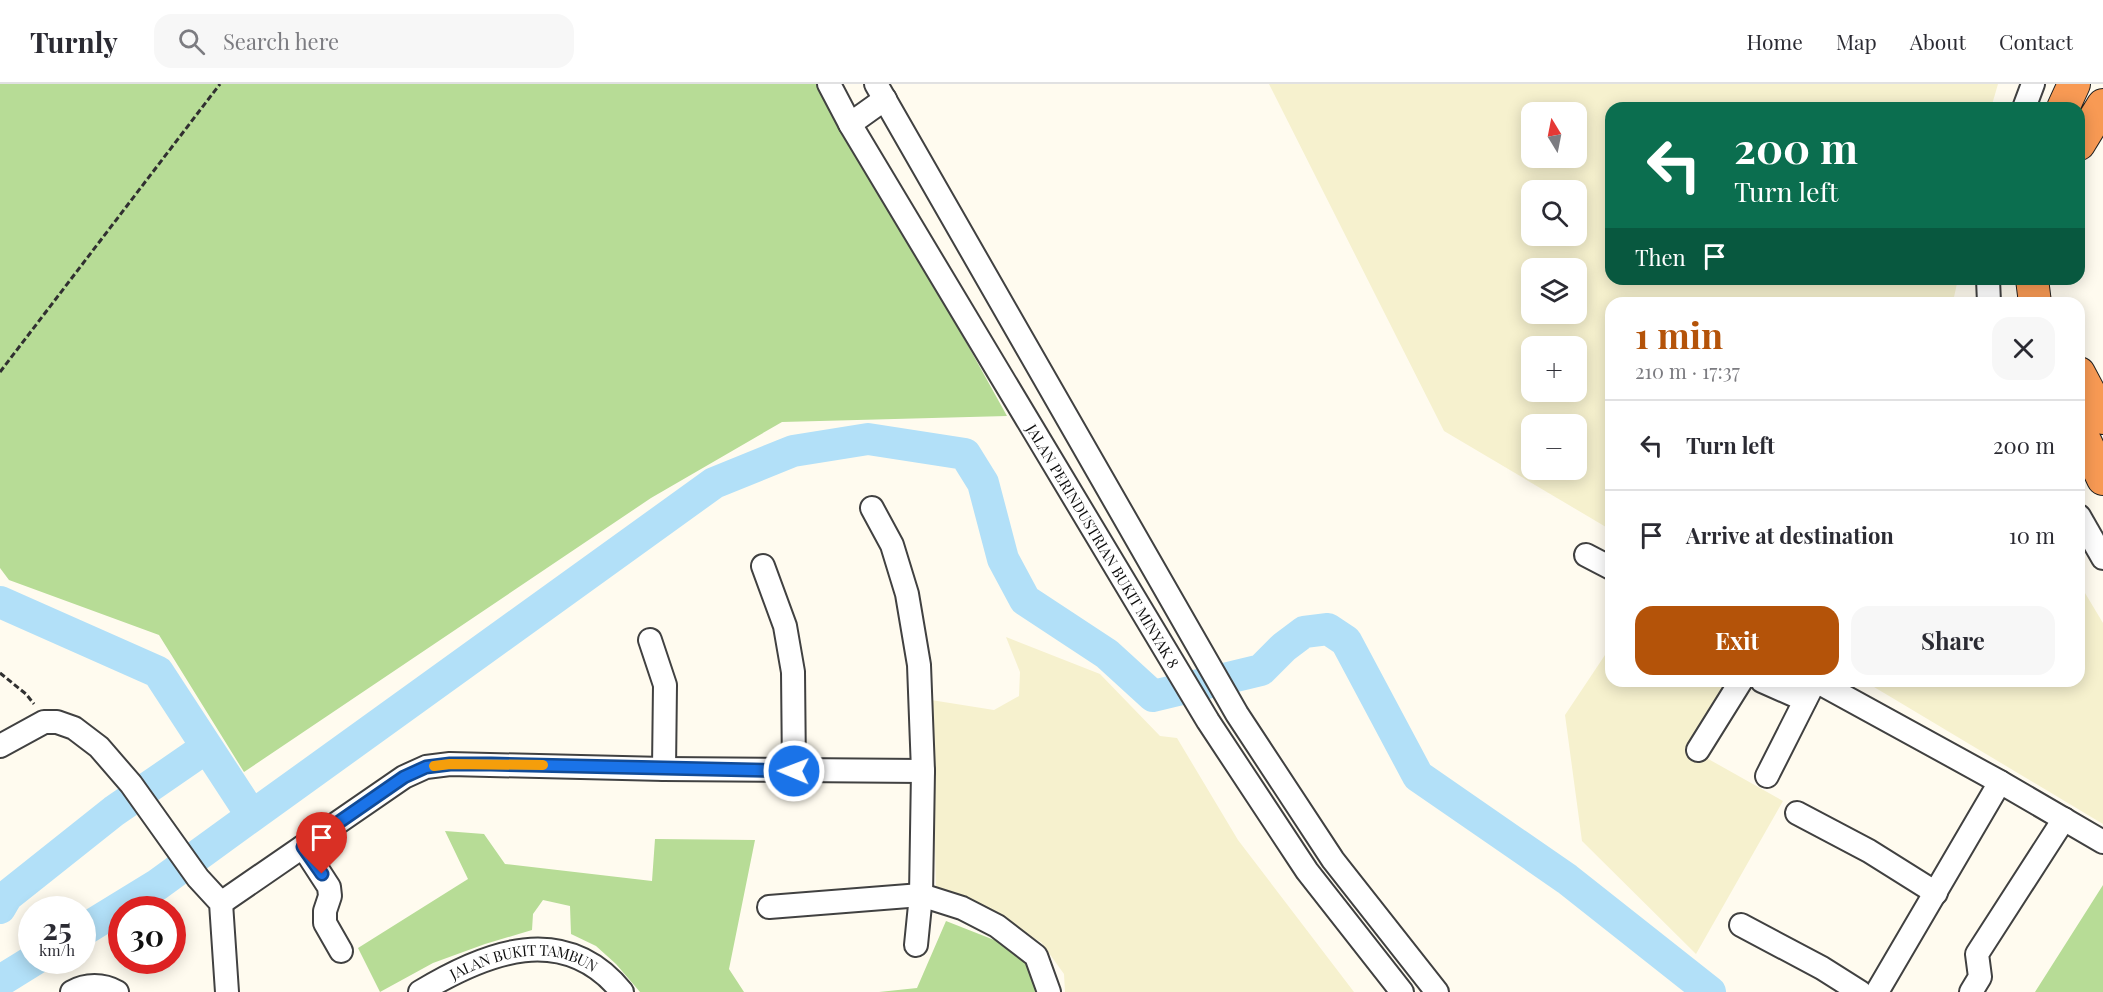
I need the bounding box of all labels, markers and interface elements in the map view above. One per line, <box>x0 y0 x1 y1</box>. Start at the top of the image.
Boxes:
search box <box>154 14 574 68</box>
text: Turnly <box>30 23 118 60</box>
icon: search <box>175 25 208 58</box>
text: Search here <box>223 26 339 56</box>
text: Home <box>1747 27 1803 55</box>
text: Map <box>1836 27 1877 55</box>
text: About <box>1910 27 1966 55</box>
text: Contact <box>1999 27 2073 55</box>
north arrow <box>1521 102 1587 168</box>
map controls <box>1521 102 1587 480</box>
text: 200 m <box>1734 119 1858 175</box>
icon: left <box>1635 126 1713 204</box>
text: Turn left <box>1734 173 1838 209</box>
button: search <box>1521 180 1587 246</box>
icon: arrive <box>1698 240 1731 273</box>
text: Then <box>1635 242 1686 272</box>
button: layers <box>1521 258 1587 324</box>
text: 1 min <box>1635 310 1723 358</box>
button: close <box>1992 317 2055 380</box>
button: + <box>1521 336 1587 402</box>
text: 210 m · 17:37 <box>1635 357 1740 384</box>
button: − <box>1521 414 1587 480</box>
street label: JALAN PERINDUSTRIAN BUKIT MINYAK 8 <box>1022 419 1184 672</box>
icon: left <box>1635 429 1668 462</box>
text: Turn left <box>1686 430 1775 460</box>
text: 200 m <box>1993 430 2055 460</box>
icon: arrive <box>1635 519 1668 552</box>
text: Arrive at destination <box>1686 520 1894 550</box>
text: 10 m <box>2009 520 2055 550</box>
button: Exit <box>1635 606 1839 675</box>
button: Share <box>1851 606 2055 675</box>
position arrow <box>762 739 826 803</box>
pin <box>296 812 347 874</box>
icon: arrive <box>305 821 338 854</box>
speed limit sign: 30 <box>108 896 186 974</box>
text: 25 <box>42 908 72 948</box>
text: km/h <box>39 940 75 960</box>
street label: JALAN BUKIT TAMBUN <box>445 940 602 984</box>

